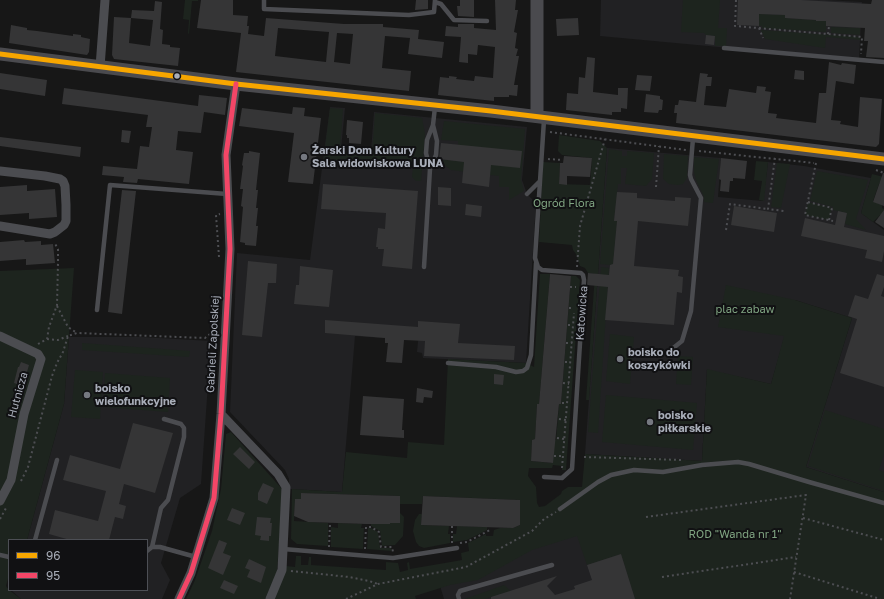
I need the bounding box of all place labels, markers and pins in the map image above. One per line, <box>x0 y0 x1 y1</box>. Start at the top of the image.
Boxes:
unlabelled marker <box>172 71 182 81</box>
place label: Żarski Dom Kultury Sala widowiskowa LUNA <box>312 144 443 170</box>
marker: Żarski Dom Kultury Sala widowiskowa LUNA <box>299 152 309 162</box>
place label: boisko do koszykówki <box>628 346 690 372</box>
marker: boisko do koszykówki <box>615 354 625 364</box>
place label: boisko wielofunkcyjne <box>95 382 176 408</box>
marker: boisko wielofunkcyjne <box>82 390 92 400</box>
place label: boisko piłkarskie <box>658 409 711 435</box>
marker: boisko piłkarskie <box>645 417 655 427</box>

